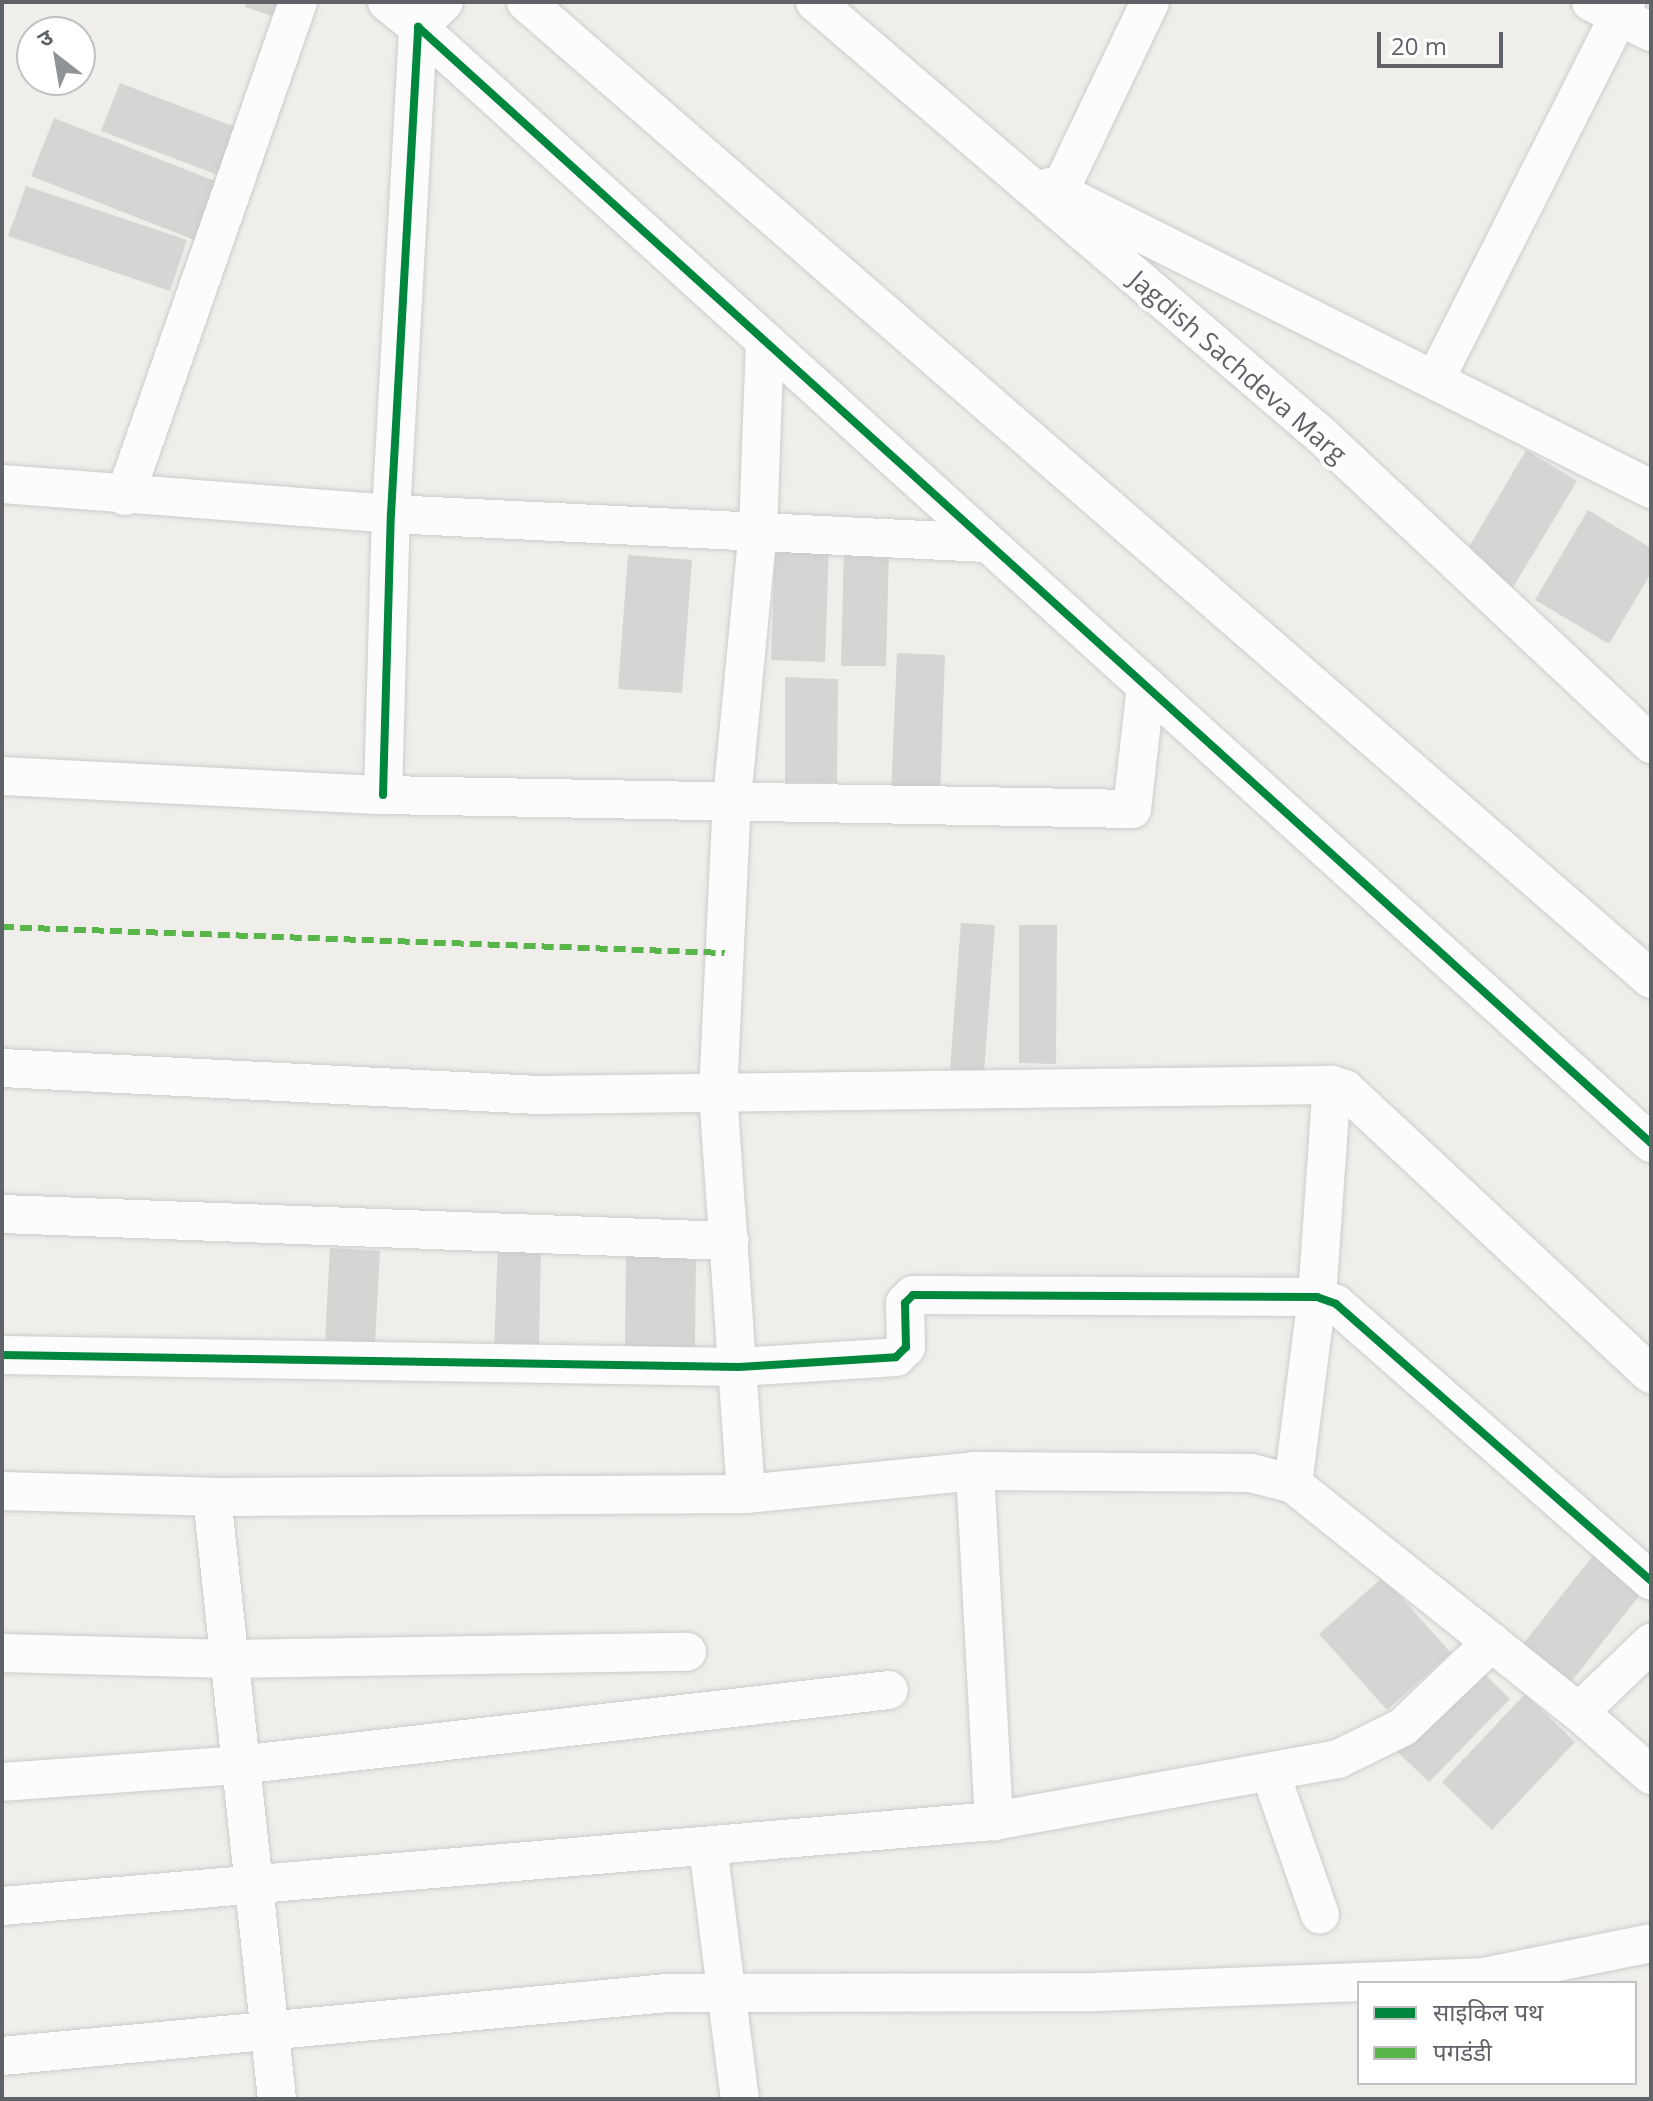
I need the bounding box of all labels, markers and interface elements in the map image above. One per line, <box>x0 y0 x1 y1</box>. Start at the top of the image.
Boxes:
north arrow <box>16 16 96 96</box>
scale bar <box>1381 16 1507 66</box>
text: उ <box>31 21 58 53</box>
text: 20 m <box>1391 29 1447 62</box>
street label: Jagdish Sachdeva Marg <box>1123 264 1353 470</box>
legend <box>1357 1981 1637 2085</box>
text: साइकिल पथ <box>1433 1995 1543 2028</box>
text: पगडंडी <box>1433 2035 1492 2068</box>

